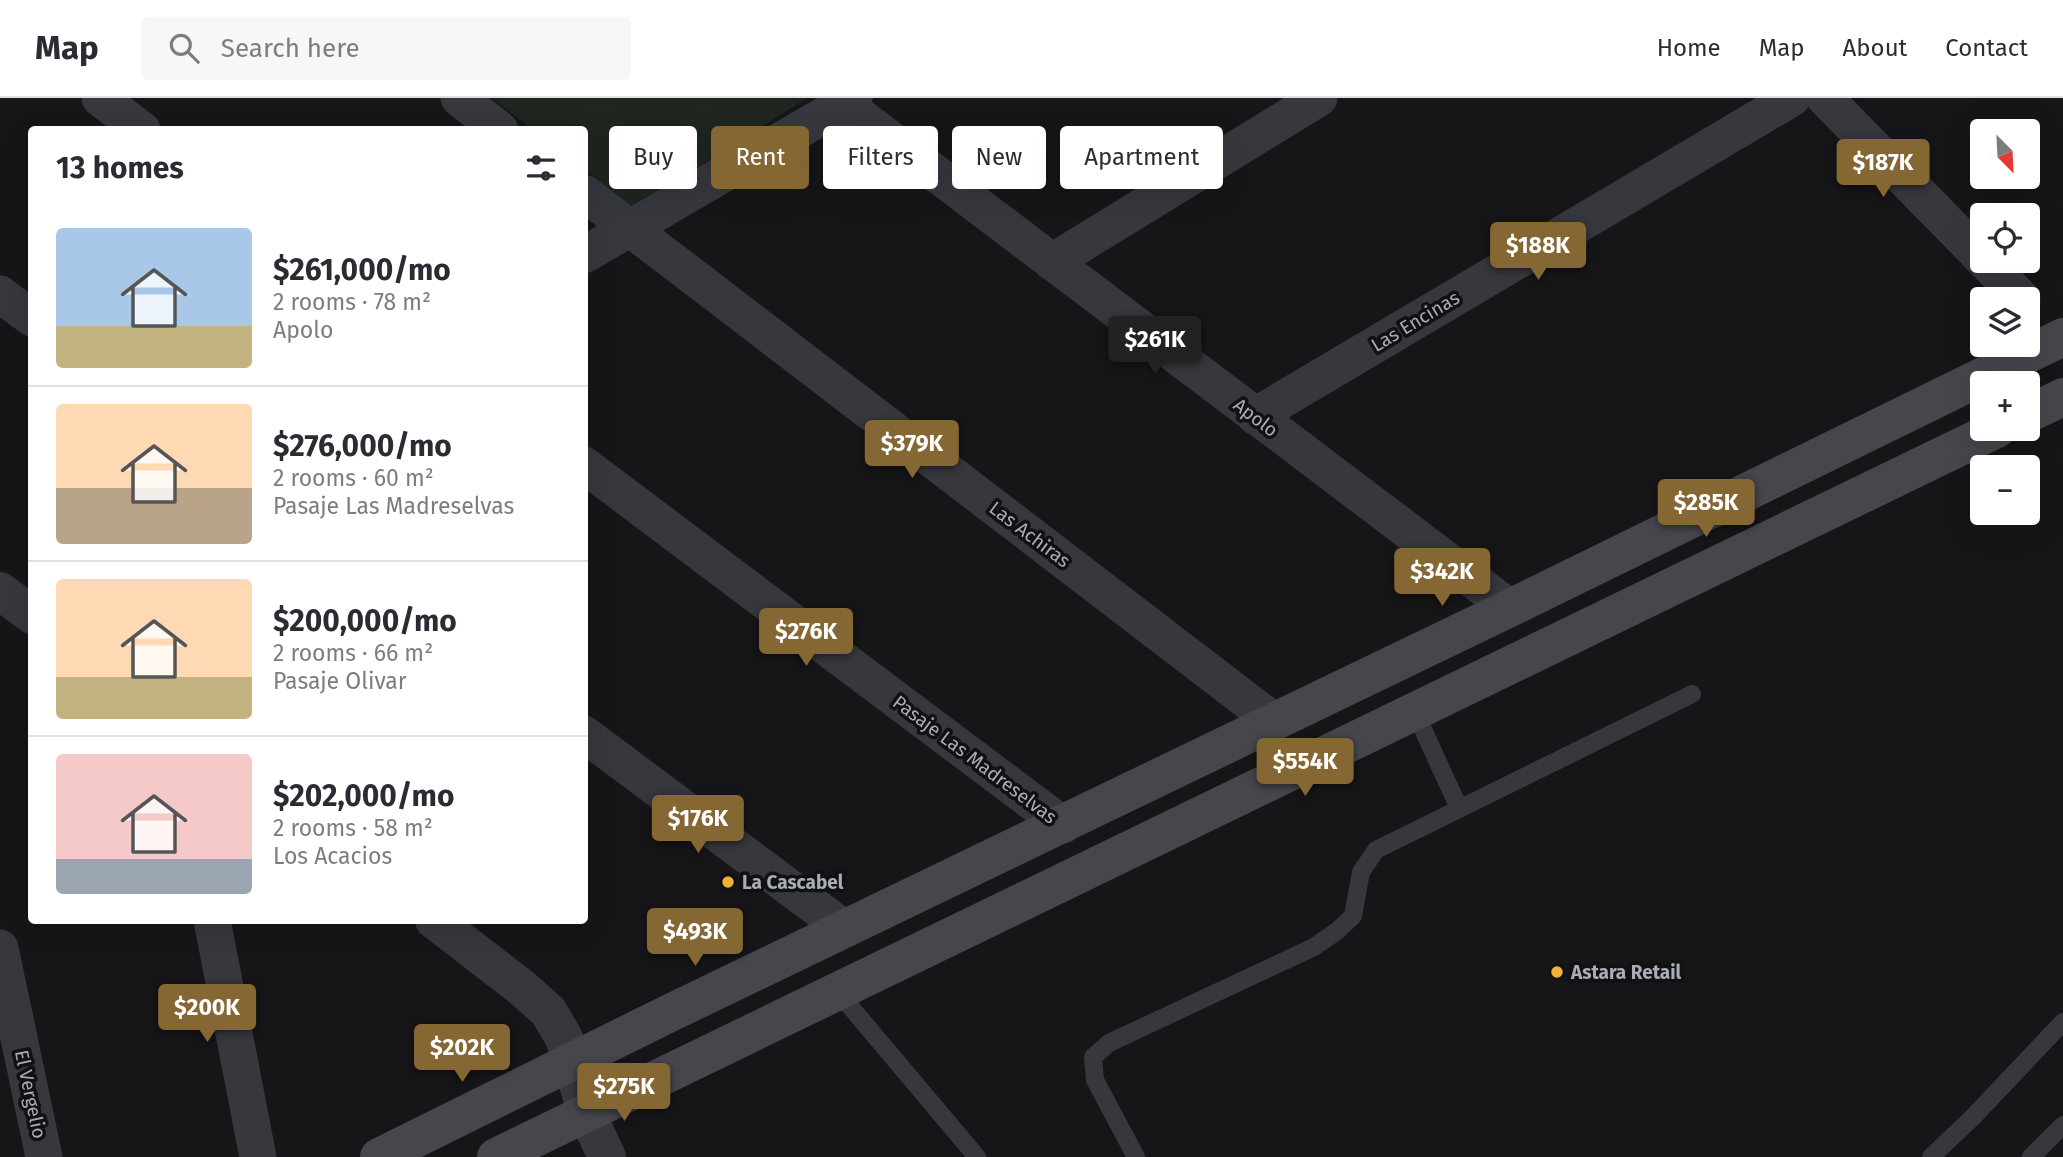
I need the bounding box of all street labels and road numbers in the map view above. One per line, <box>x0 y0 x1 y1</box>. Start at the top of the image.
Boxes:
street label: Las Encinas <box>1367 286 1464 357</box>
street label: Apolo <box>1229 393 1283 442</box>
street label: Las Achiras <box>985 496 1075 572</box>
street label: Pasaje Las Madreselvas <box>888 690 1061 829</box>
street label: El Vergelio <box>10 1048 51 1141</box>

